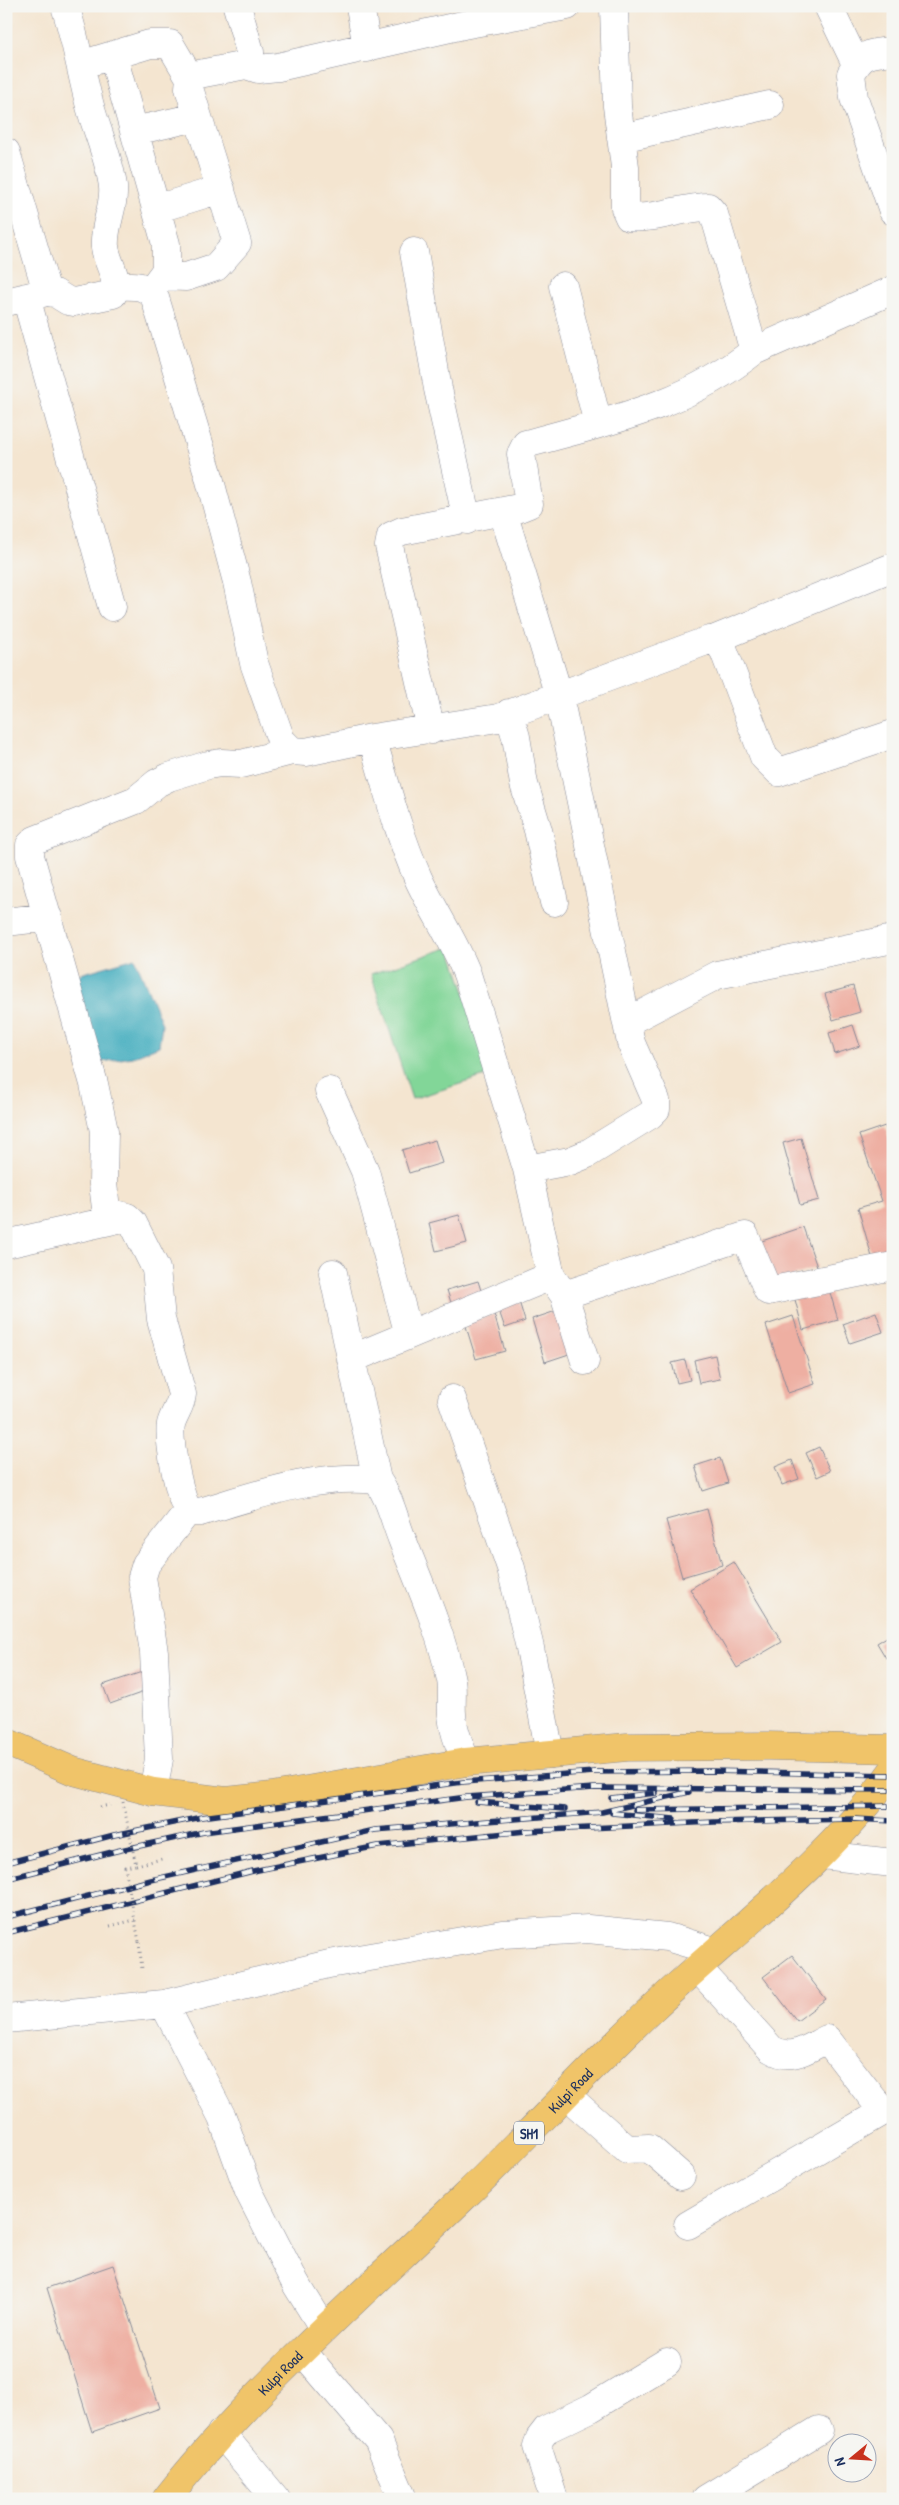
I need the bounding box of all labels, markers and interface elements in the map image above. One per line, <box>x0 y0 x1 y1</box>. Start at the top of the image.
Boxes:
street label: Kulpi Road <box>543 2063 597 2118</box>
road number: SH1 <box>514 2122 544 2144</box>
street label: Kulpi Road <box>253 2346 307 2400</box>
north arrow <box>826 2432 876 2482</box>
text: N <box>829 2455 849 2469</box>

